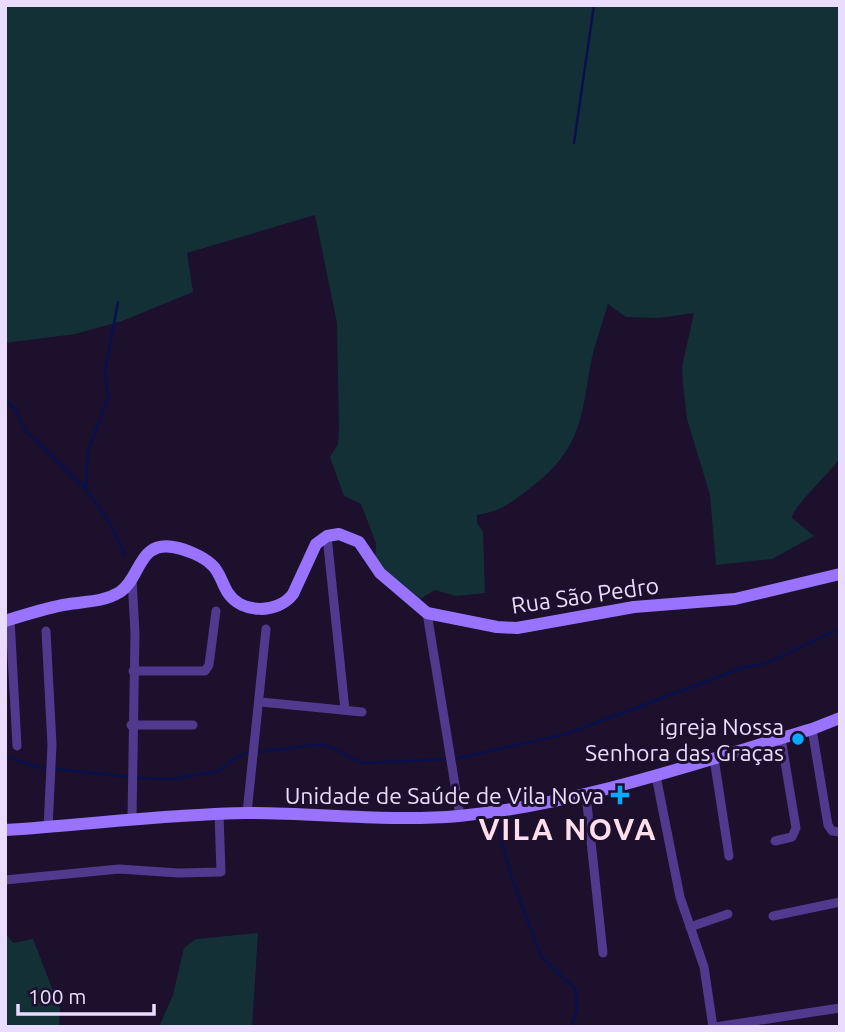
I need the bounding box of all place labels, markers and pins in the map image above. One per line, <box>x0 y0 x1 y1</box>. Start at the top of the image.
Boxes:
place label: igreja Nossa Senhora das Graças <box>585 714 784 765</box>
marker: igreja Nossa Senhora das Graças <box>790 731 806 747</box>
place label: Unidade de Saúde de Vila Nova <box>285 783 604 808</box>
marker: Unidade de Saúde de Vila Nova <box>610 785 630 805</box>

